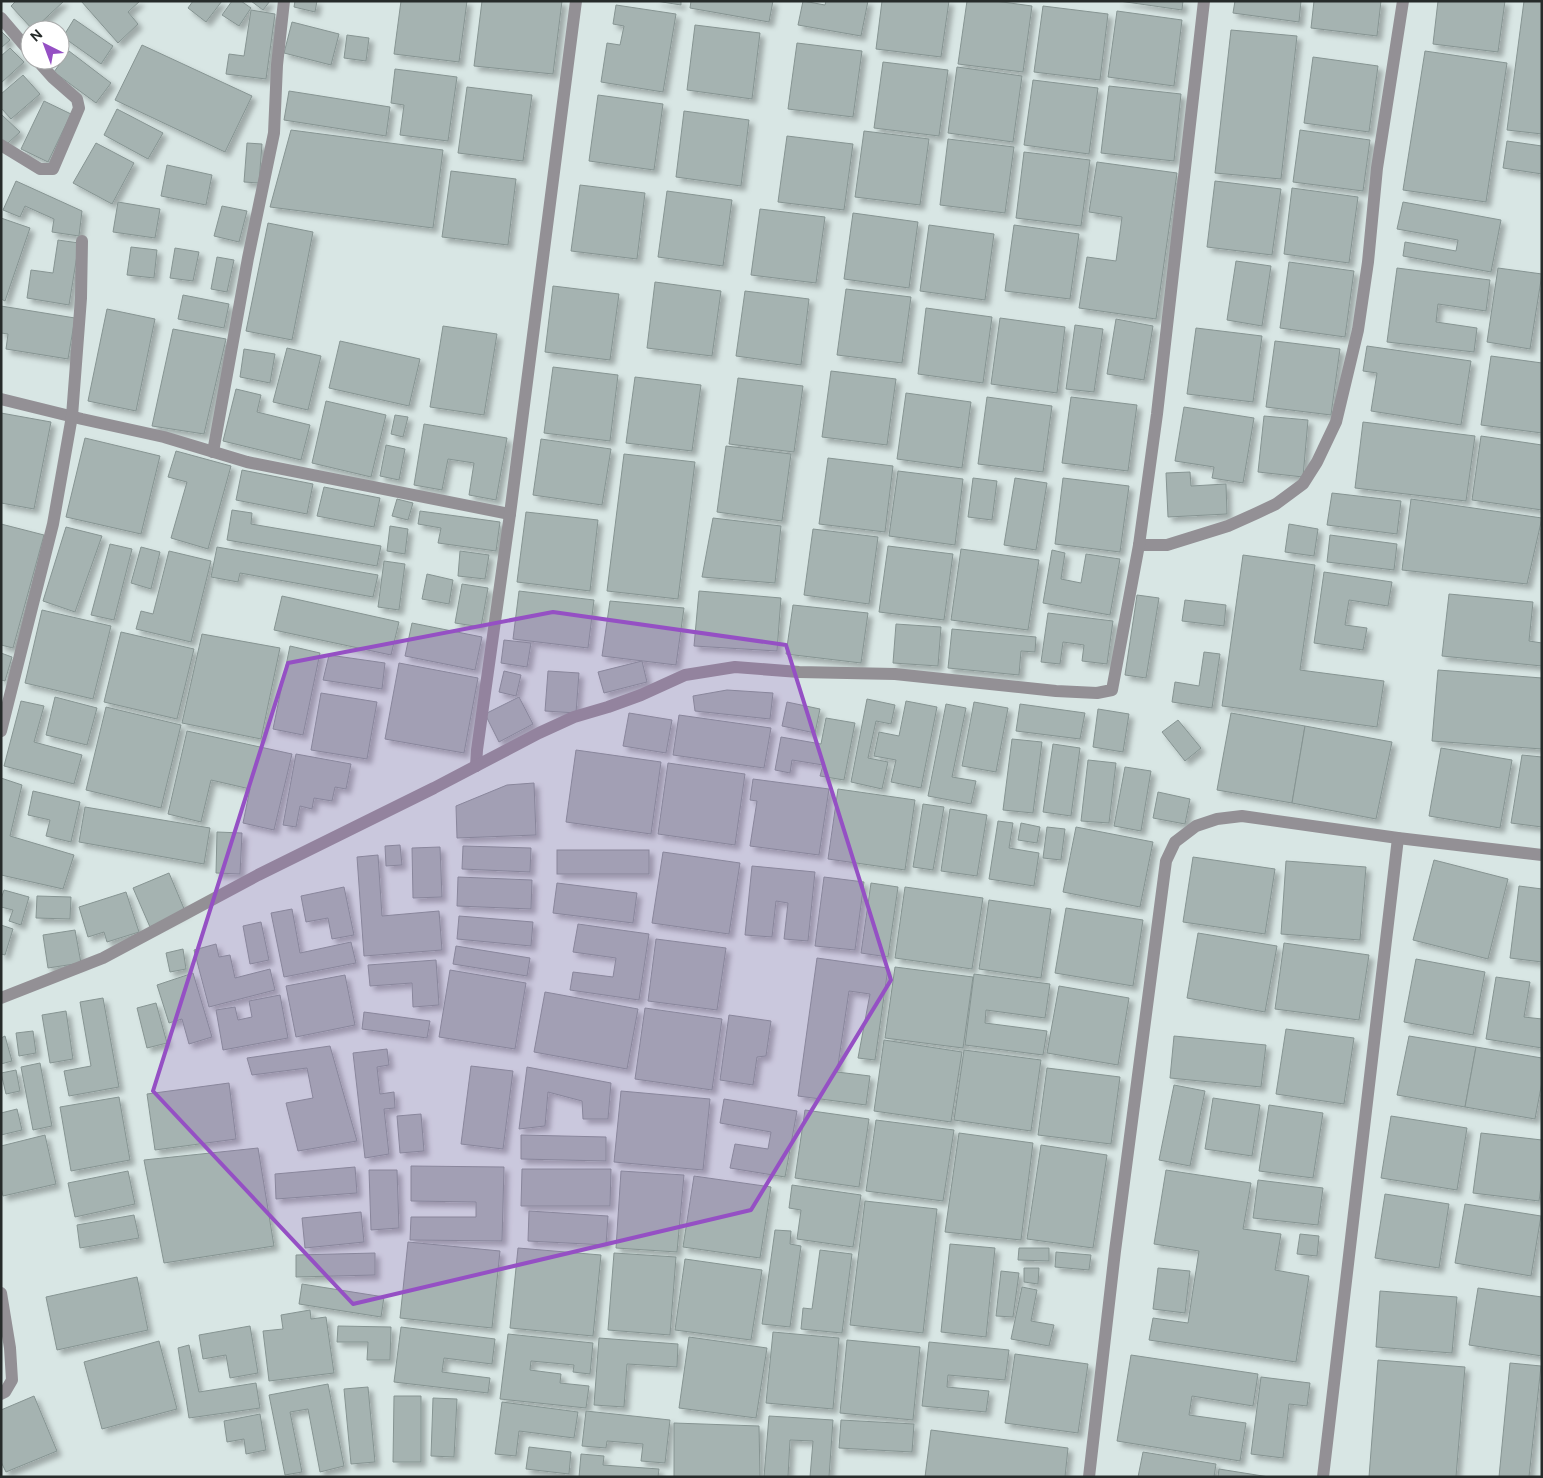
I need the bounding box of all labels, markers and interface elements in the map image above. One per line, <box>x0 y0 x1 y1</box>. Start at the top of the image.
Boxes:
north arrow <box>20 20 70 70</box>
text: N <box>26 25 46 45</box>

